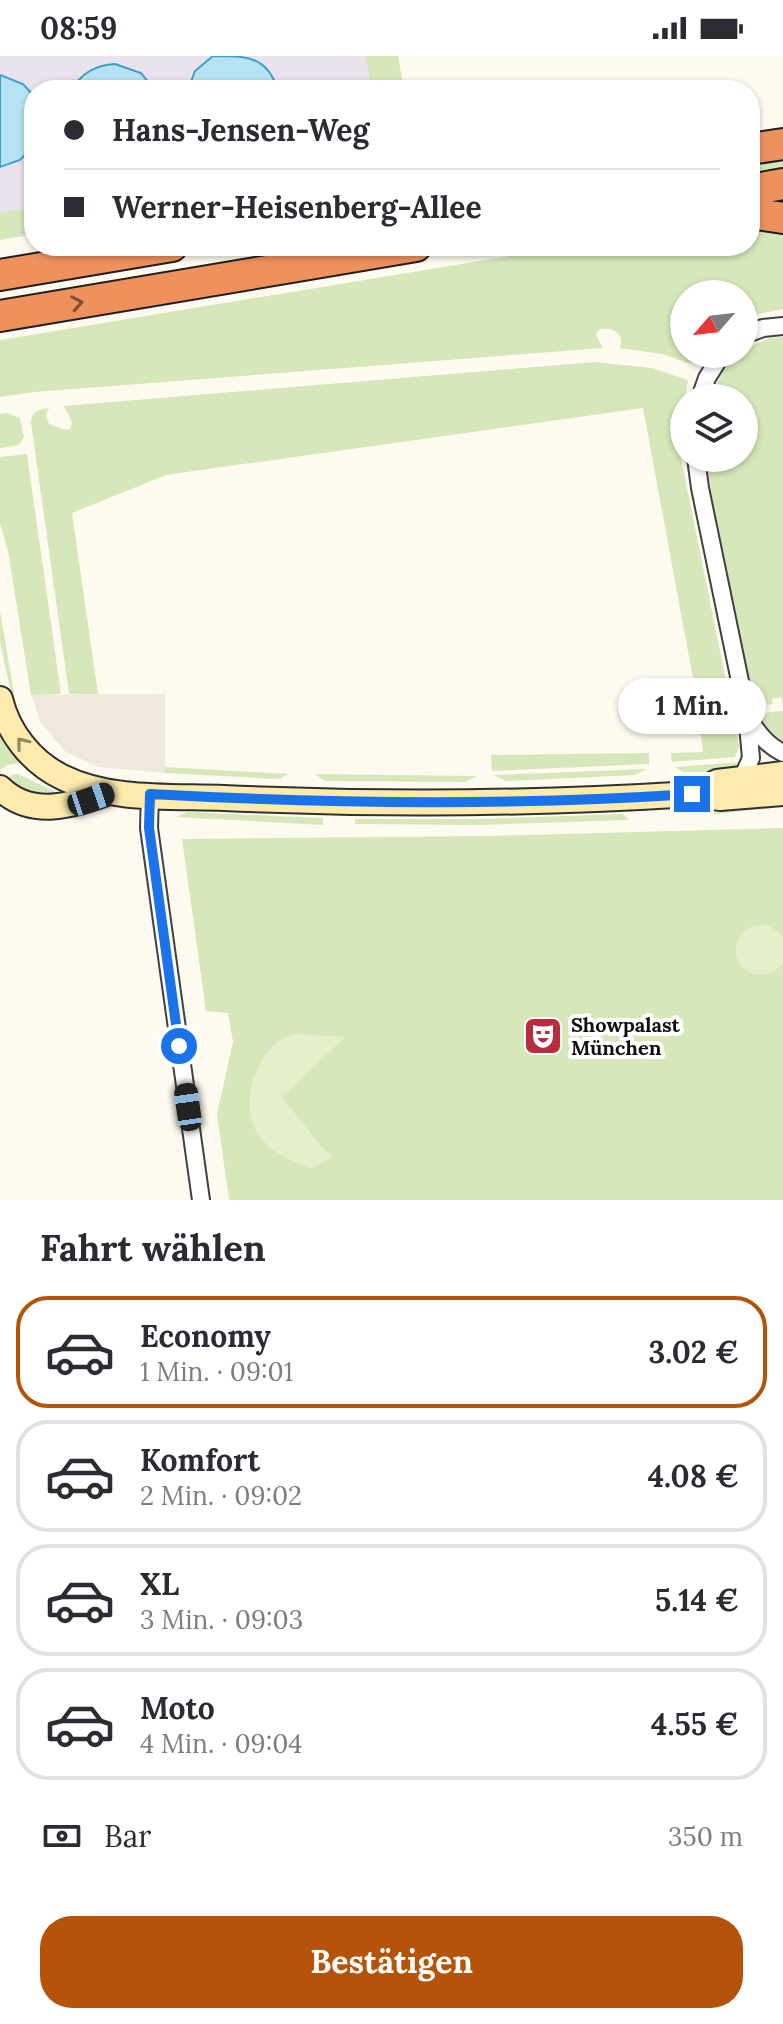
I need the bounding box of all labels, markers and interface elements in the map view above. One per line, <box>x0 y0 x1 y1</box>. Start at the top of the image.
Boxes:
text: 08:59 <box>40 9 117 47</box>
text: Hans-Jensen-Weg <box>112 111 369 149</box>
text: Werner-Heisenberg-Allee <box>112 188 482 226</box>
north arrow <box>670 280 758 368</box>
map controls <box>670 280 758 472</box>
one-way arrow <box>70 295 84 312</box>
button: layers <box>670 384 758 472</box>
callout: 1 Min. <box>618 678 766 734</box>
text: 1 Min. <box>655 689 729 722</box>
one-way arrow <box>17 738 32 752</box>
route end <box>674 776 710 812</box>
car <box>64 780 118 818</box>
place label: Showpalast München <box>571 1012 681 1060</box>
theatre icon: Showpalast München <box>522 1015 564 1057</box>
route start <box>161 1028 197 1064</box>
car <box>173 1082 203 1132</box>
text: Fahrt wählen <box>40 1225 266 1271</box>
icon: car <box>44 1316 116 1388</box>
text: Economy <box>140 1317 271 1355</box>
text: 3.02 € <box>648 1333 739 1371</box>
text: 1 Min. · 09:01 <box>140 1355 293 1388</box>
icon: car <box>44 1440 116 1512</box>
text: Komfort <box>140 1441 260 1479</box>
text: 4.08 € <box>648 1457 739 1495</box>
text: 2 Min. · 09:02 <box>140 1479 302 1512</box>
icon: car <box>44 1564 116 1636</box>
text: XL <box>140 1565 179 1603</box>
text: 5.14 € <box>655 1581 739 1619</box>
text: 3 Min. · 09:03 <box>140 1603 303 1636</box>
icon: car <box>44 1688 116 1760</box>
text: Moto <box>140 1689 215 1727</box>
text: 4.55 € <box>651 1705 739 1743</box>
text: 4 Min. · 09:04 <box>140 1727 302 1760</box>
icon: cash <box>40 1814 84 1858</box>
text: Bar <box>104 1817 151 1855</box>
text: 350 m <box>668 1820 743 1853</box>
button: Bestätigen <box>40 1916 743 2008</box>

